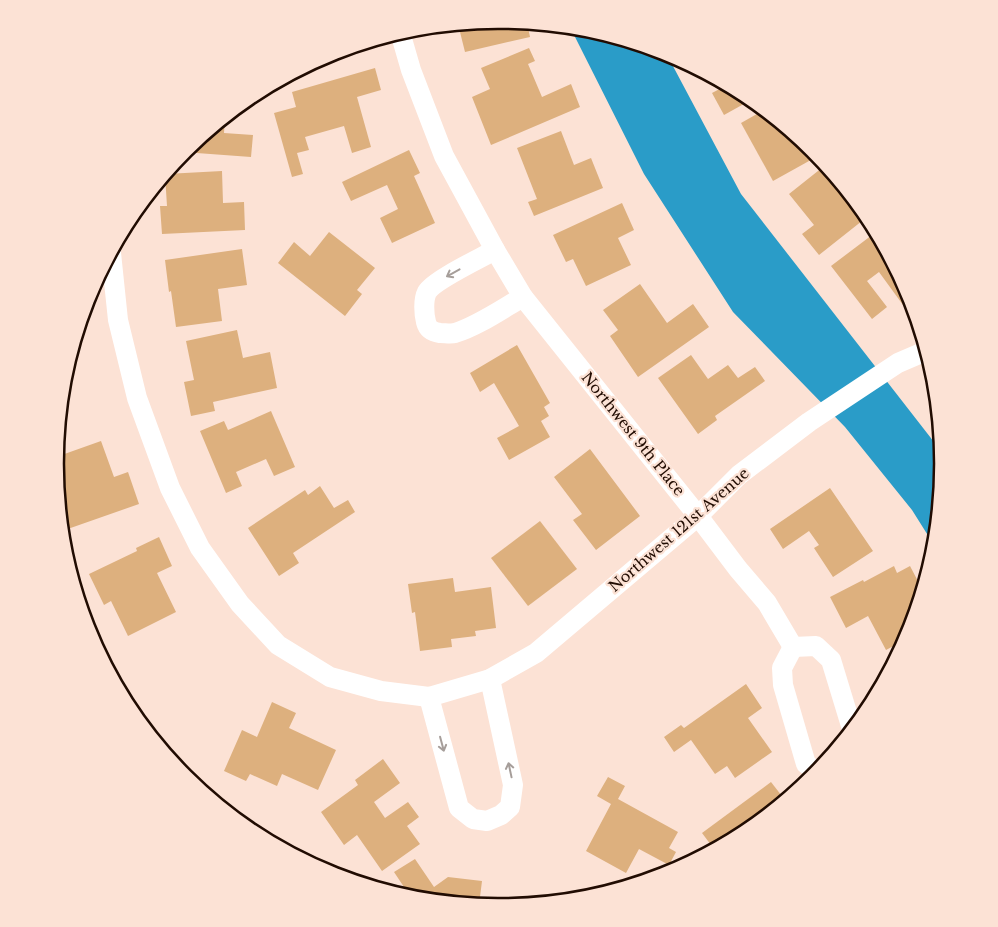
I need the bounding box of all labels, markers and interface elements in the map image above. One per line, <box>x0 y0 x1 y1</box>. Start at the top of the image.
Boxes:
one-way arrow <box>446 269 460 279</box>
street label: Northwest 9th Place <box>578 368 689 499</box>
street label: Northwest 121st Avenue <box>605 464 753 596</box>
one-way arrow <box>437 736 447 752</box>
one-way arrow <box>505 763 514 779</box>

